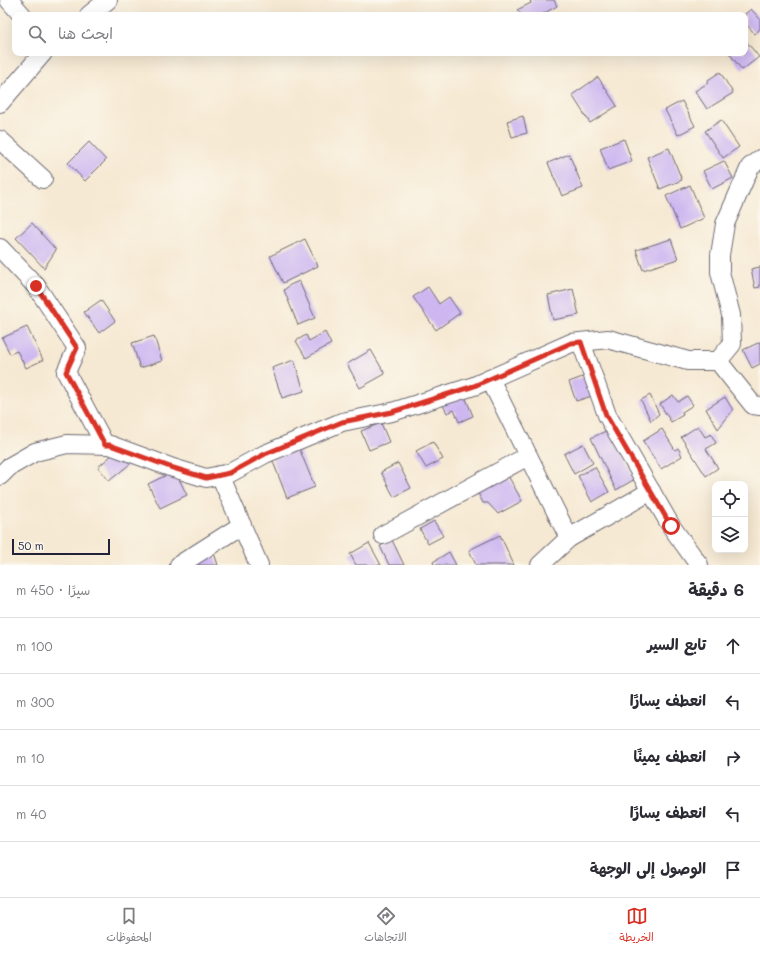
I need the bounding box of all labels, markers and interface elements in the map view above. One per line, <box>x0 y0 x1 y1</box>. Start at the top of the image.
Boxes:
search box <box>12 12 748 56</box>
icon: search <box>26 23 48 45</box>
text: ابحث هنا <box>58 23 113 43</box>
route end <box>27 277 45 295</box>
map controls <box>712 481 748 553</box>
button: locate <box>712 481 748 517</box>
route start <box>662 517 680 535</box>
button: layers <box>712 517 748 553</box>
scale bar <box>12 537 110 556</box>
text: 50 m <box>18 538 44 553</box>
text: 6 دقيقة <box>688 578 744 600</box>
text: سيرًا · 450 m <box>16 581 90 598</box>
text: تابع السير <box>647 634 706 654</box>
icon: ahead <box>722 635 744 657</box>
text: 100 m <box>16 637 52 654</box>
text: انعطف يسارًا <box>630 690 706 710</box>
icon: left <box>722 691 744 713</box>
text: 300 m <box>16 693 54 710</box>
text: انعطف يمينًا <box>634 746 706 766</box>
icon: right <box>722 747 744 769</box>
text: 10 m <box>16 749 44 766</box>
text: انعطف يسارًا <box>630 802 706 822</box>
icon: left <box>722 803 744 825</box>
text: 40 m <box>16 805 46 822</box>
text: الوصول إلى الوجهة <box>590 858 706 878</box>
icon: arrive <box>722 859 744 881</box>
tab: المحفوظات <box>106 905 152 947</box>
tab: الاتجاهات <box>364 905 407 947</box>
tab: الخريطة <box>619 905 654 947</box>

